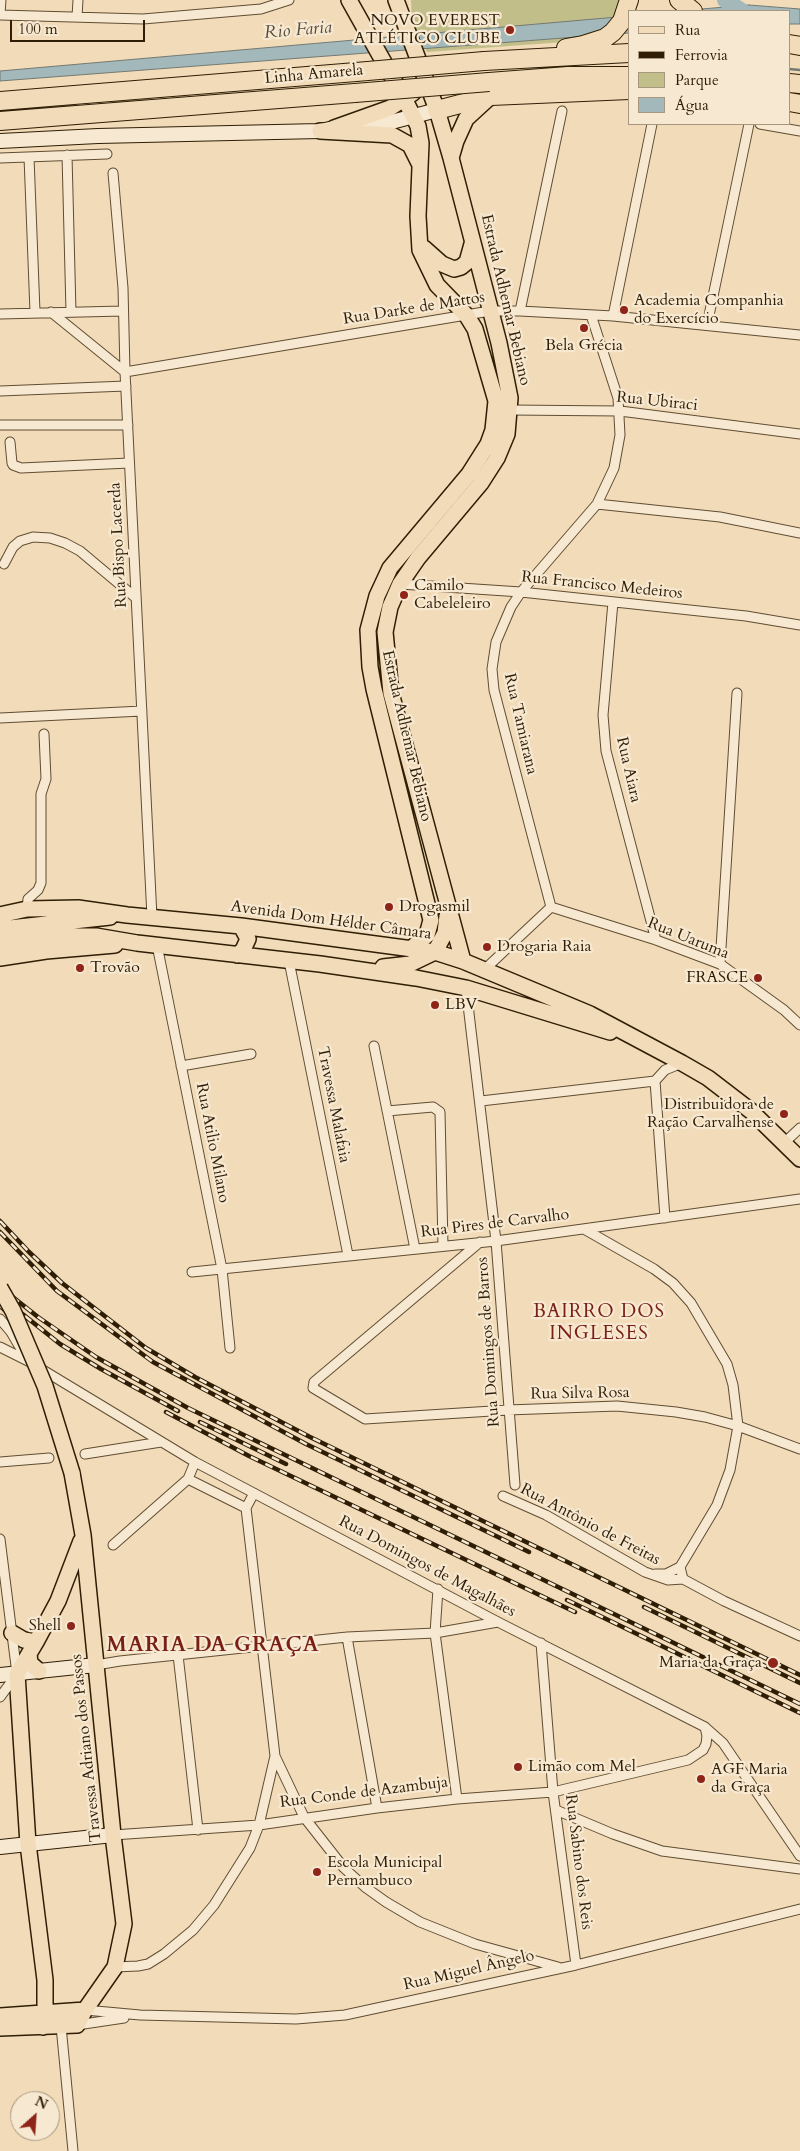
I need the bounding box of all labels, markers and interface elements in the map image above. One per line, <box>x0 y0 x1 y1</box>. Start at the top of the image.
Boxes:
scale bar <box>12 10 148 42</box>
legend <box>628 10 790 125</box>
place label: NOVO EVEREST ATLÉTICO CLUBE <box>354 11 500 49</box>
water label: Rio Faria <box>263 17 333 45</box>
text: 100 m <box>18 19 58 39</box>
text: Rua <box>675 20 700 40</box>
marker: NOVO EVEREST ATLÉTICO CLUBE <box>504 24 516 36</box>
text: Ferrovia <box>675 45 728 65</box>
street label: Linha Amarela <box>264 61 364 89</box>
text: Parque <box>675 70 719 90</box>
text: Água <box>675 95 709 115</box>
street label: Estrada Adhemar Bebiano <box>476 213 534 387</box>
street label: Rua Darke de Mattos <box>342 288 486 330</box>
place label: Academia Companhia do Exercício <box>634 291 784 329</box>
marker: Academia Companhia do Exercício <box>618 304 630 316</box>
marker: Bela Grécia <box>578 322 590 334</box>
place label: Bela Grécia <box>545 336 623 356</box>
street label: Rua Ubiraci <box>615 388 699 416</box>
street label: Rua Bispo Lacerda <box>106 482 132 608</box>
street label: Rua Francisco Medeiros <box>520 568 684 604</box>
place label: Camilo Cabeleleiro <box>414 576 491 614</box>
marker: Camilo Cabeleleiro <box>398 589 410 601</box>
street label: Estrada Adhemar Bebiano <box>377 649 435 823</box>
street label: Rua Tamiarana <box>499 671 541 777</box>
street label: Rua Aiara <box>611 735 645 805</box>
street label: Avenida Dom Hélder Câmara <box>229 897 433 945</box>
place label: Drogasmil <box>399 897 470 917</box>
marker: Drogasmil <box>383 901 395 913</box>
street label: Rua Uaruma <box>644 914 732 964</box>
place label: Drogaria Raia <box>497 937 591 957</box>
marker: Drogaria Raia <box>481 941 493 953</box>
place label: Trovão <box>90 958 140 978</box>
marker: Trovão <box>74 962 86 974</box>
place label: FRASCE <box>686 968 748 988</box>
marker: FRASCE <box>752 972 764 984</box>
place label: LBV <box>445 995 477 1015</box>
marker: LBV <box>429 999 441 1011</box>
street label: Travessa Malafaia <box>312 1045 354 1165</box>
street label: Rua Atilio Milano <box>191 1081 233 1205</box>
place label: Distribuidora de Ração Carvalhense <box>647 1095 774 1133</box>
marker: Distribuidora de Ração Carvalhense <box>778 1108 790 1120</box>
street label: Rua Pires de Carvalho <box>420 1205 570 1243</box>
street label: Rua Domingos de Barros <box>473 1256 505 1428</box>
district label: BAIRRO DOS INGLESES <box>532 1302 666 1346</box>
street label: Rua Silva Rosa <box>530 1384 630 1404</box>
street label: Rua Antônio de Freitas <box>517 1480 663 1570</box>
street label: Rua Domingos de Magalhães <box>335 1512 519 1622</box>
place label: Shell <box>29 1616 61 1636</box>
marker: Shell <box>65 1620 77 1632</box>
district label: MARIA DA GRAÇA <box>105 1633 321 1659</box>
street label: Travessa Adriano dos Passos <box>68 1653 106 1843</box>
place label: Maria da Graça <box>659 1653 762 1673</box>
marker: Maria da Graça <box>766 1656 780 1670</box>
place label: Limão com Mel <box>528 1757 636 1777</box>
place label: AGF Maria da Graça <box>711 1760 788 1798</box>
marker: Limão com Mel <box>512 1761 524 1773</box>
street label: Rua Conde de Azambuja <box>279 1773 449 1813</box>
marker: AGF Maria da Graça <box>695 1773 707 1785</box>
street label: Rua Sabino dos Reis <box>560 1793 596 1931</box>
place label: Escola Municipal Pernambuco <box>327 1853 442 1891</box>
marker: Escola Municipal Pernambuco <box>311 1866 323 1878</box>
street label: Rua Miguel Ângelo <box>402 1947 536 1995</box>
north arrow <box>10 2091 60 2141</box>
text: N <box>32 2092 51 2114</box>

